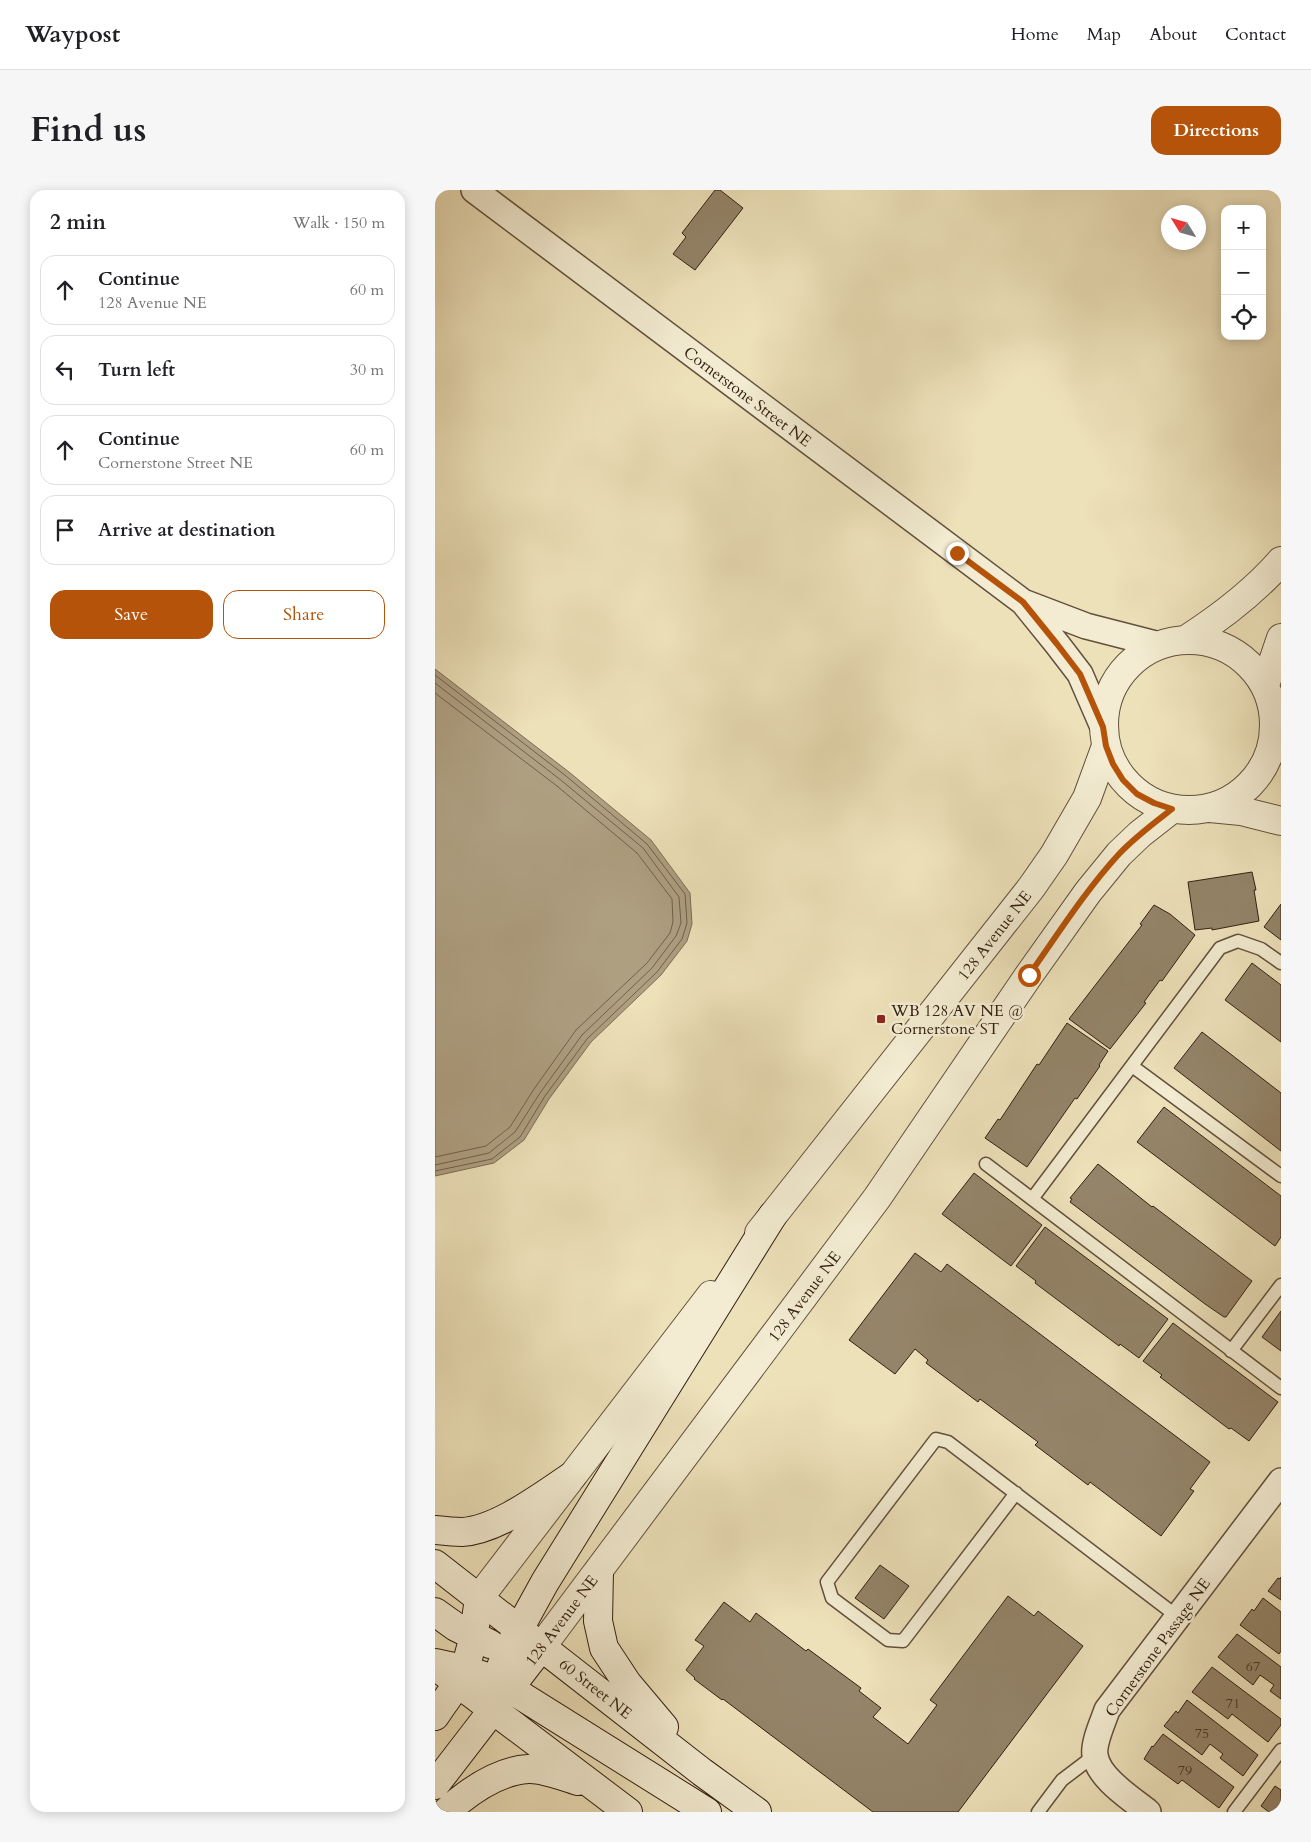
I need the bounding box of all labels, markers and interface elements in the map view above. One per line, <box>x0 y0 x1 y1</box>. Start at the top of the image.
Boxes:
text: Waypost <box>25 18 120 51</box>
text: Home <box>1011 22 1059 47</box>
text: Map <box>1087 22 1121 47</box>
text: About <box>1149 22 1197 47</box>
text: Contact <box>1225 22 1286 47</box>
text: Find us <box>30 106 146 154</box>
button: Directions <box>1151 106 1281 155</box>
north arrow <box>1161 205 1206 250</box>
map controls <box>1221 205 1266 340</box>
button: + <box>1221 205 1266 250</box>
text: 2 min <box>50 208 106 237</box>
text: Walk · 150 m <box>293 212 385 234</box>
button: − <box>1221 250 1266 295</box>
text: Continue <box>98 266 180 292</box>
icon: ahead <box>51 276 79 304</box>
text: 60 m <box>350 279 384 301</box>
text: 128 Avenue NE <box>98 292 207 314</box>
button: locate <box>1221 295 1266 340</box>
street label: Cornerstone Street NE <box>679 341 816 452</box>
icon: left <box>51 356 79 384</box>
text: Turn left <box>98 357 175 383</box>
text: 30 m <box>350 359 384 381</box>
text: Continue <box>98 426 180 452</box>
icon: ahead <box>51 436 79 464</box>
text: 60 m <box>350 439 384 461</box>
text: Cornerstone Street NE <box>98 452 253 474</box>
icon: arrive <box>51 516 79 544</box>
text: Arrive at destination <box>98 517 275 543</box>
route end <box>946 542 969 565</box>
button: Save <box>50 590 213 639</box>
button: Share <box>223 590 385 639</box>
street label: 128 Avenue NE <box>953 886 1037 985</box>
route start <box>1018 964 1041 987</box>
place label: WB 128 AV NE @ Cornerstone ST <box>890 1000 1024 1040</box>
marker: WB 128 AV NE @ Cornerstone ST <box>875 1013 887 1025</box>
street label: 128 Avenue NE <box>763 1247 846 1347</box>
street label: 128 Avenue NE <box>520 1571 603 1671</box>
street label: Cornerstone Passage NE <box>1100 1574 1216 1721</box>
street label: 60 Street NE <box>554 1653 637 1724</box>
house number: 67 <box>1246 1657 1260 1676</box>
house number: 71 <box>1226 1694 1240 1713</box>
house number: 75 <box>1195 1724 1209 1743</box>
house number: 79 <box>1178 1761 1192 1780</box>

